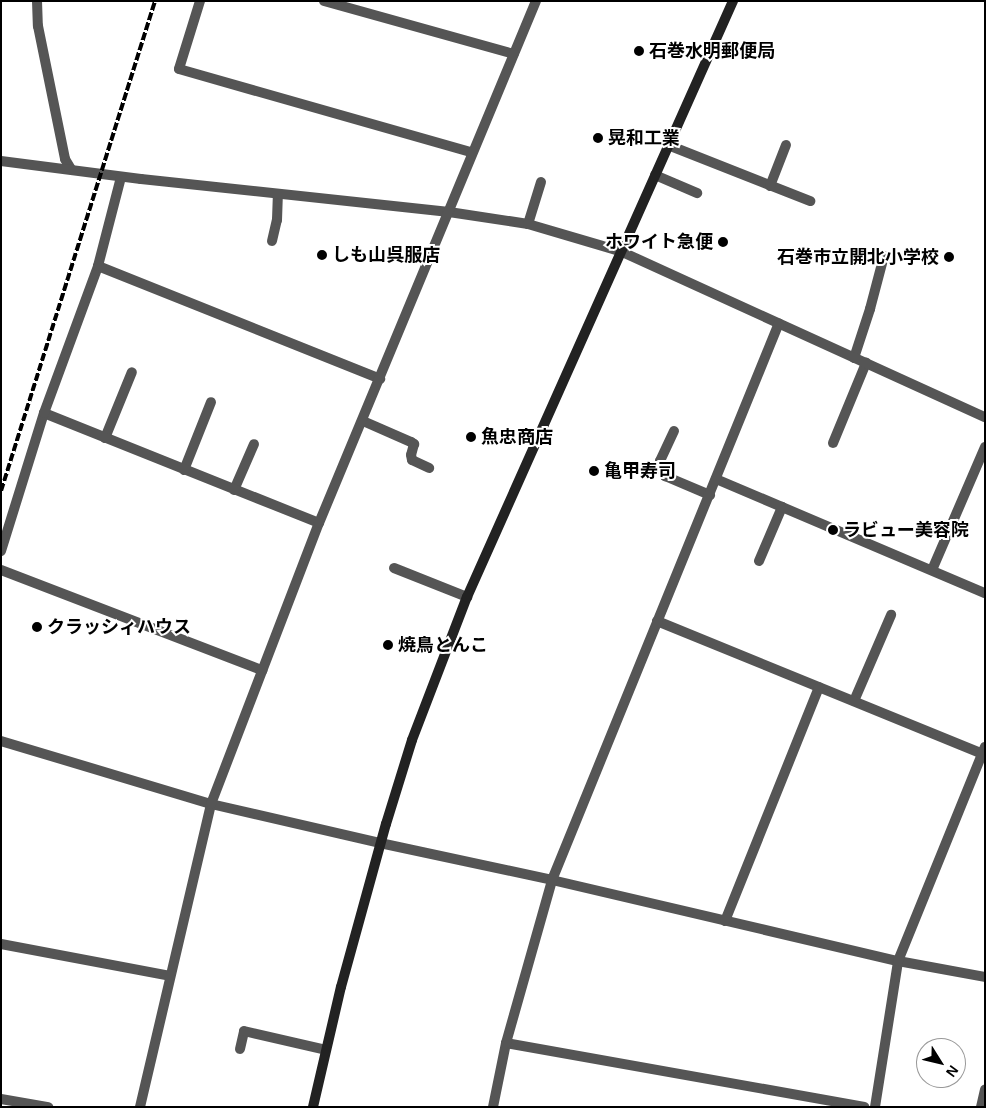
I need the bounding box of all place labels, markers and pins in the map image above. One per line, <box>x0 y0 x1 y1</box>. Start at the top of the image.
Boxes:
place label: 石巻水明郵便局 <box>649 40 775 62</box>
marker: 石巻水明郵便局 <box>633 45 645 57</box>
place label: 晃和工業 <box>608 127 680 149</box>
marker: 晃和工業 <box>592 132 604 144</box>
place label: ホワイト急便 <box>605 231 713 253</box>
marker: ホワイト急便 <box>717 236 729 248</box>
place label: しも山呉服店 <box>332 244 440 266</box>
place label: 石巻市立開北小学校 <box>777 246 939 268</box>
marker: しも山呉服店 <box>316 249 328 261</box>
marker: 石巻市立開北小学校 <box>943 251 955 263</box>
place label: 魚忠商店 <box>481 426 553 448</box>
marker: 魚忠商店 <box>465 431 477 443</box>
place label: 亀甲寿司 <box>604 460 676 482</box>
marker: 亀甲寿司 <box>588 465 600 477</box>
place label: ラビュー美容院 <box>843 519 969 541</box>
marker: ラビュー美容院 <box>827 524 839 536</box>
place label: クラッシィハウス <box>47 616 191 638</box>
marker: クラッシィハウス <box>31 621 43 633</box>
place label: 焼鳥とんこ <box>398 634 488 656</box>
marker: 焼鳥とんこ <box>382 639 394 651</box>

